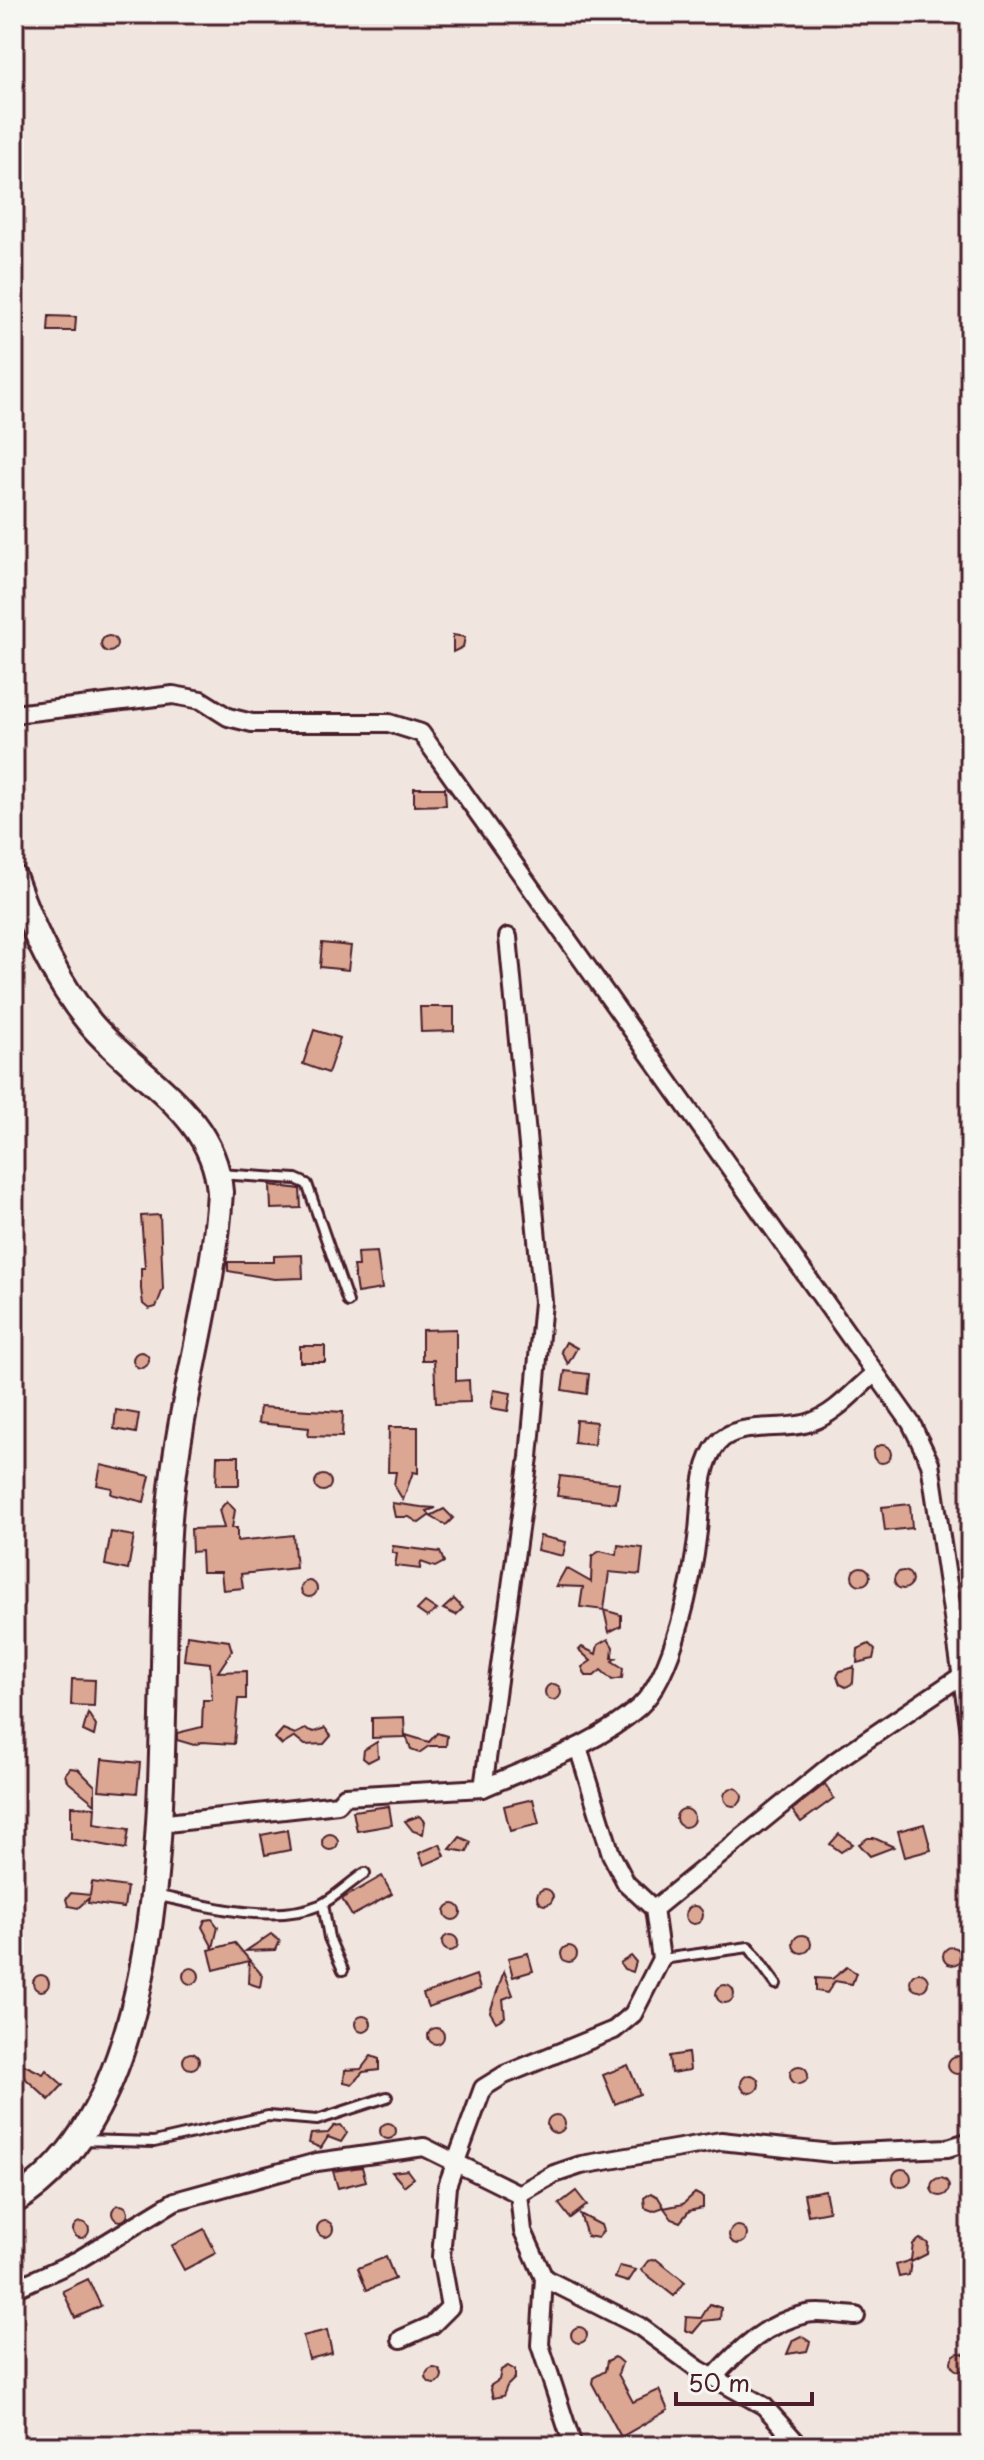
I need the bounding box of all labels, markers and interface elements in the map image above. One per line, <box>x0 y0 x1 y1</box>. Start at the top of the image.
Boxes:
scale bar <box>676 2356 812 2406</box>
text: 50 m <box>688 2364 750 2400</box>

